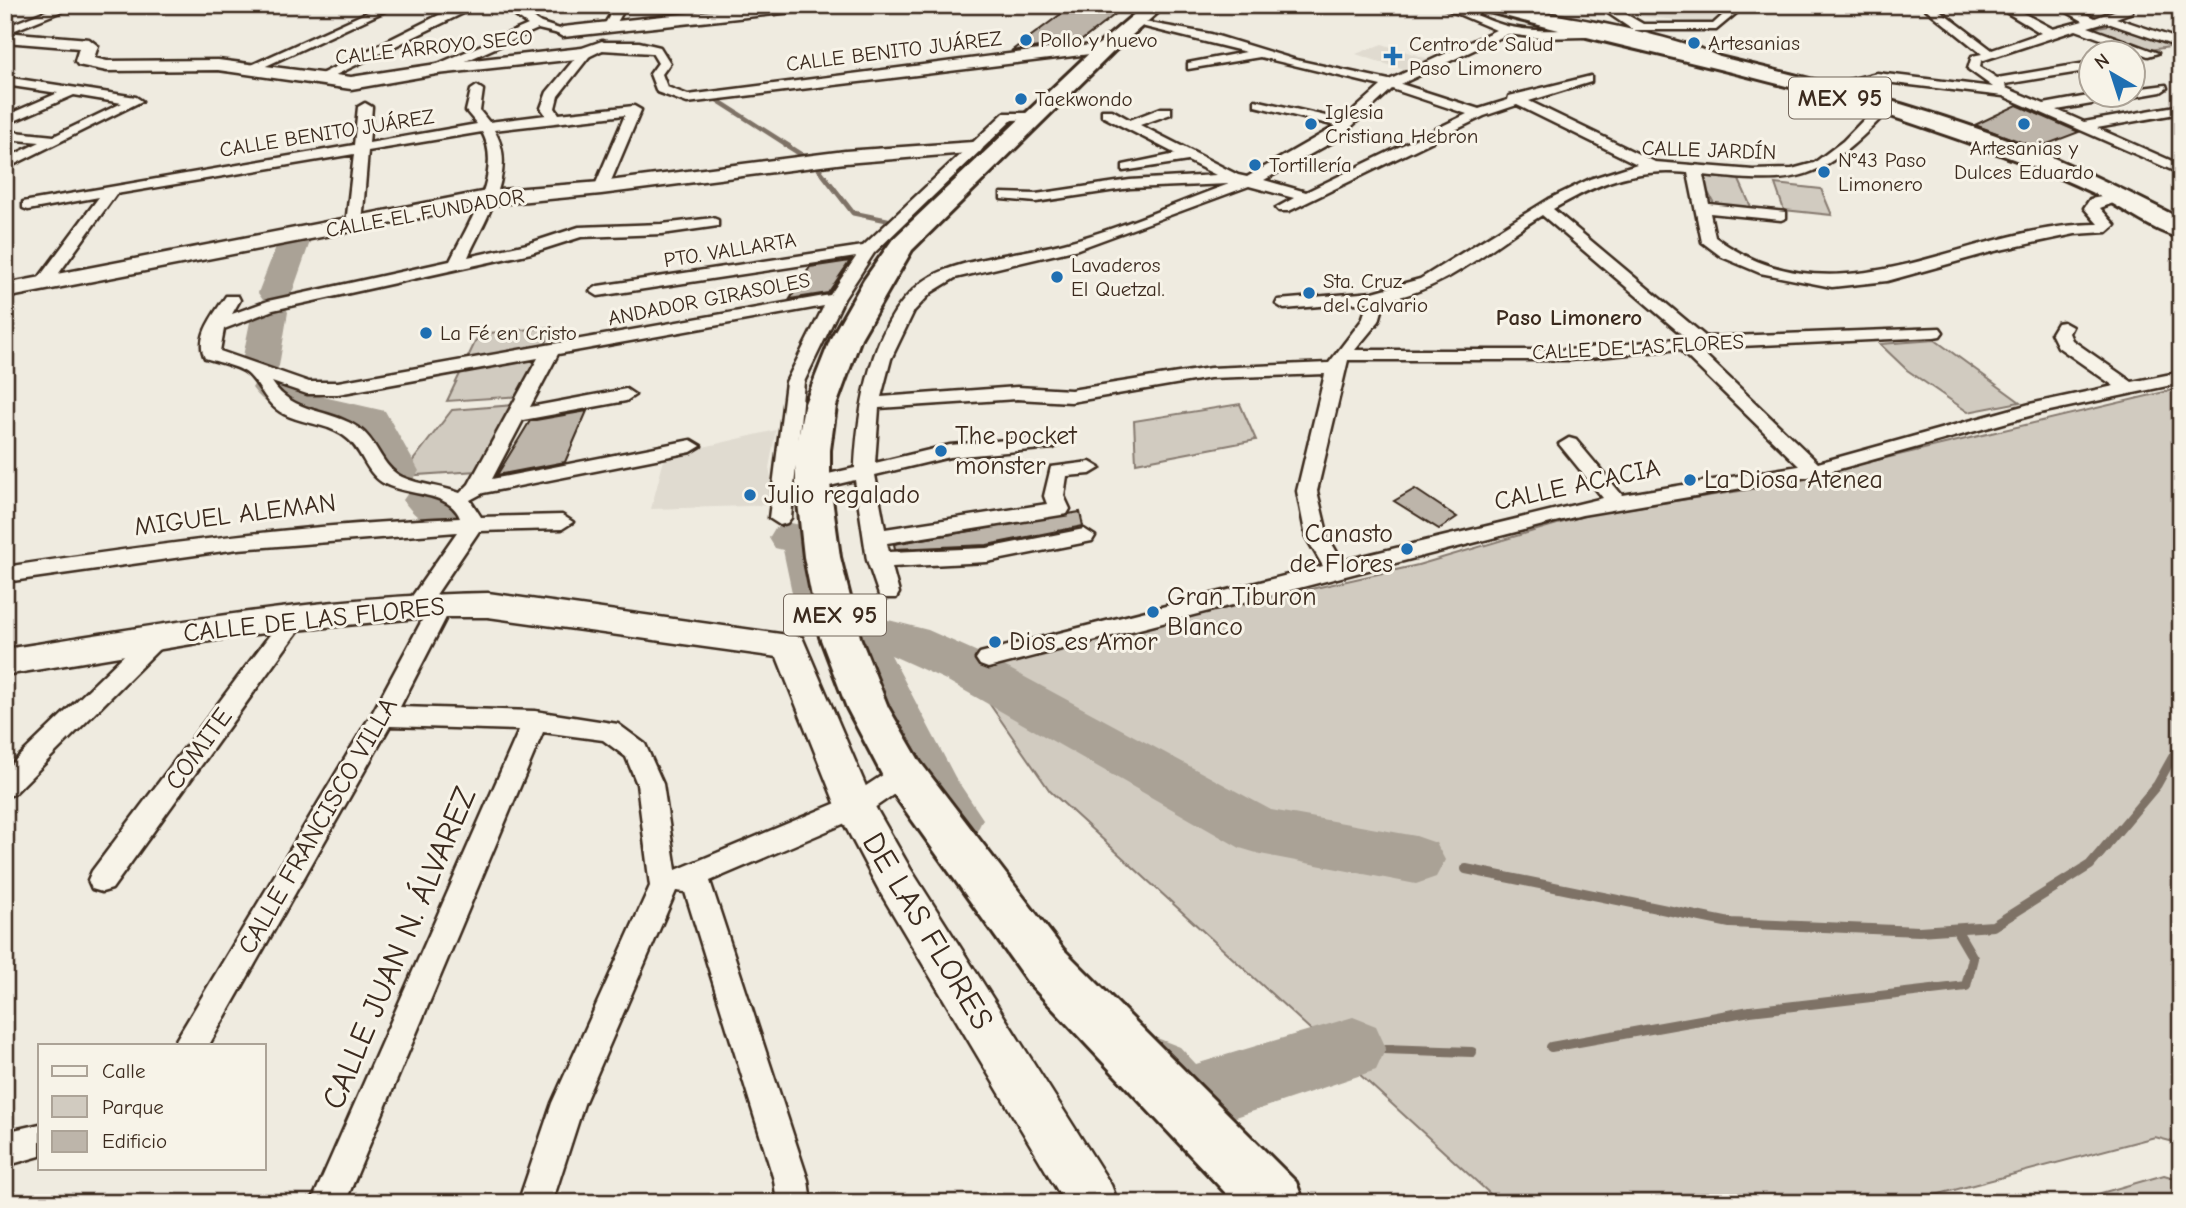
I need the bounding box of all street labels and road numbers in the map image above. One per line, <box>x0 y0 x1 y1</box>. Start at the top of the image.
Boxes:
street label: CALLE ARROYO SECO <box>334 25 534 69</box>
street label: CALLE BENITO JUÁREZ <box>785 26 1003 76</box>
road number: MEX 95 <box>1789 78 1891 118</box>
street label: CALLE BENITO JUÁREZ <box>218 104 436 162</box>
street label: CALLE JARDÍN <box>1641 136 1777 164</box>
street label: CALLE EL FUNDADOR <box>324 184 526 242</box>
street label: PTO. VALLARTA <box>662 228 798 272</box>
street label: ANDADOR GIRASOLES <box>606 268 812 330</box>
street label: CALLE DE LAS FLORES <box>1531 329 1745 365</box>
street label: CALLE ACACIA <box>1491 453 1663 517</box>
street label: MIGUEL ALEMAN <box>132 488 338 542</box>
street label: CALLE DE LAS FLORES <box>182 591 446 649</box>
road number: MEX 95 <box>784 594 886 636</box>
street label: CALLE FRANCISCO VILLA <box>232 692 404 960</box>
street label: COMITE <box>159 702 239 796</box>
street label: CALLE JUAN N. ÁLVAREZ <box>314 781 484 1115</box>
street label: DE LAS FLORES <box>855 826 1001 1036</box>

